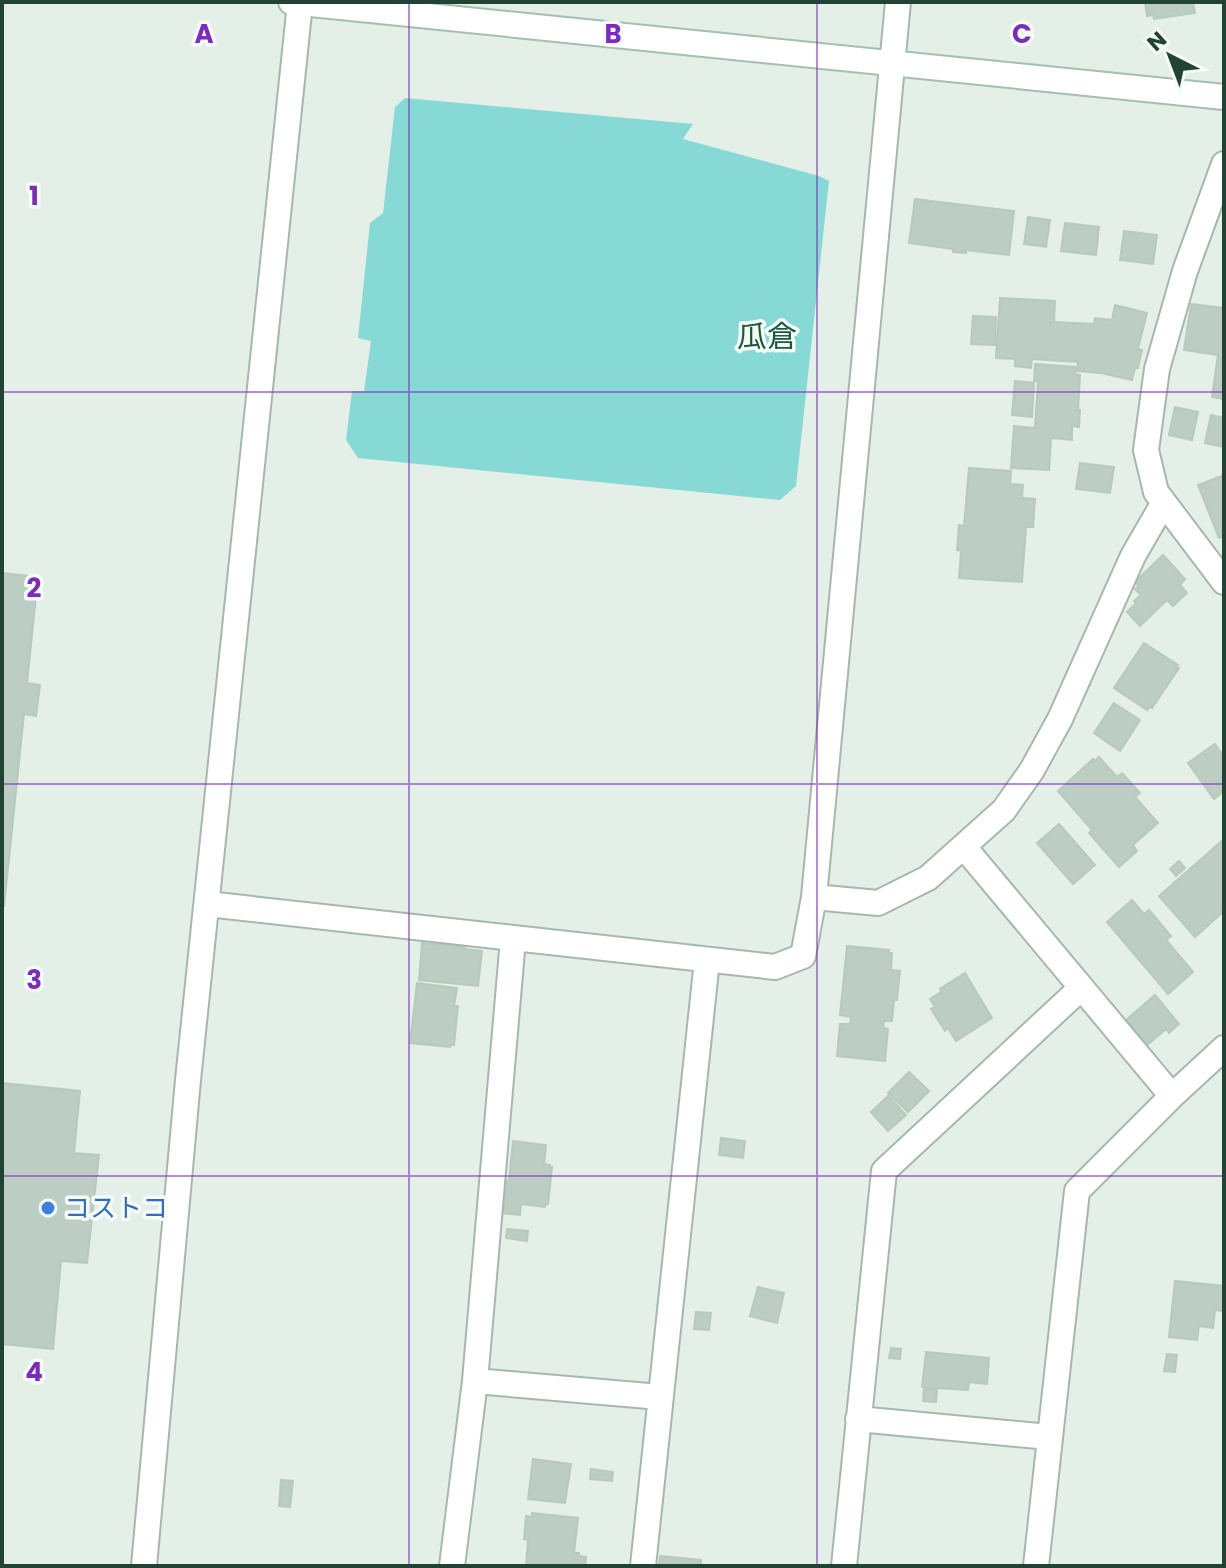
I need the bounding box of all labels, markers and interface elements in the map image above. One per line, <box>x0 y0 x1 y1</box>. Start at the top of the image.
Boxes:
text: A <box>194 16 214 52</box>
text: B <box>604 16 622 52</box>
text: C <box>1012 16 1032 52</box>
north arrow <box>1130 16 1210 96</box>
text: N <box>1140 24 1173 59</box>
text: 1 <box>29 178 39 214</box>
district label: 瓜倉 <box>737 315 797 358</box>
text: 2 <box>27 570 42 606</box>
text: 3 <box>26 962 42 998</box>
place label: コストコ <box>64 1190 168 1226</box>
marker: コストコ <box>39 1199 57 1217</box>
text: 4 <box>25 1354 43 1390</box>

